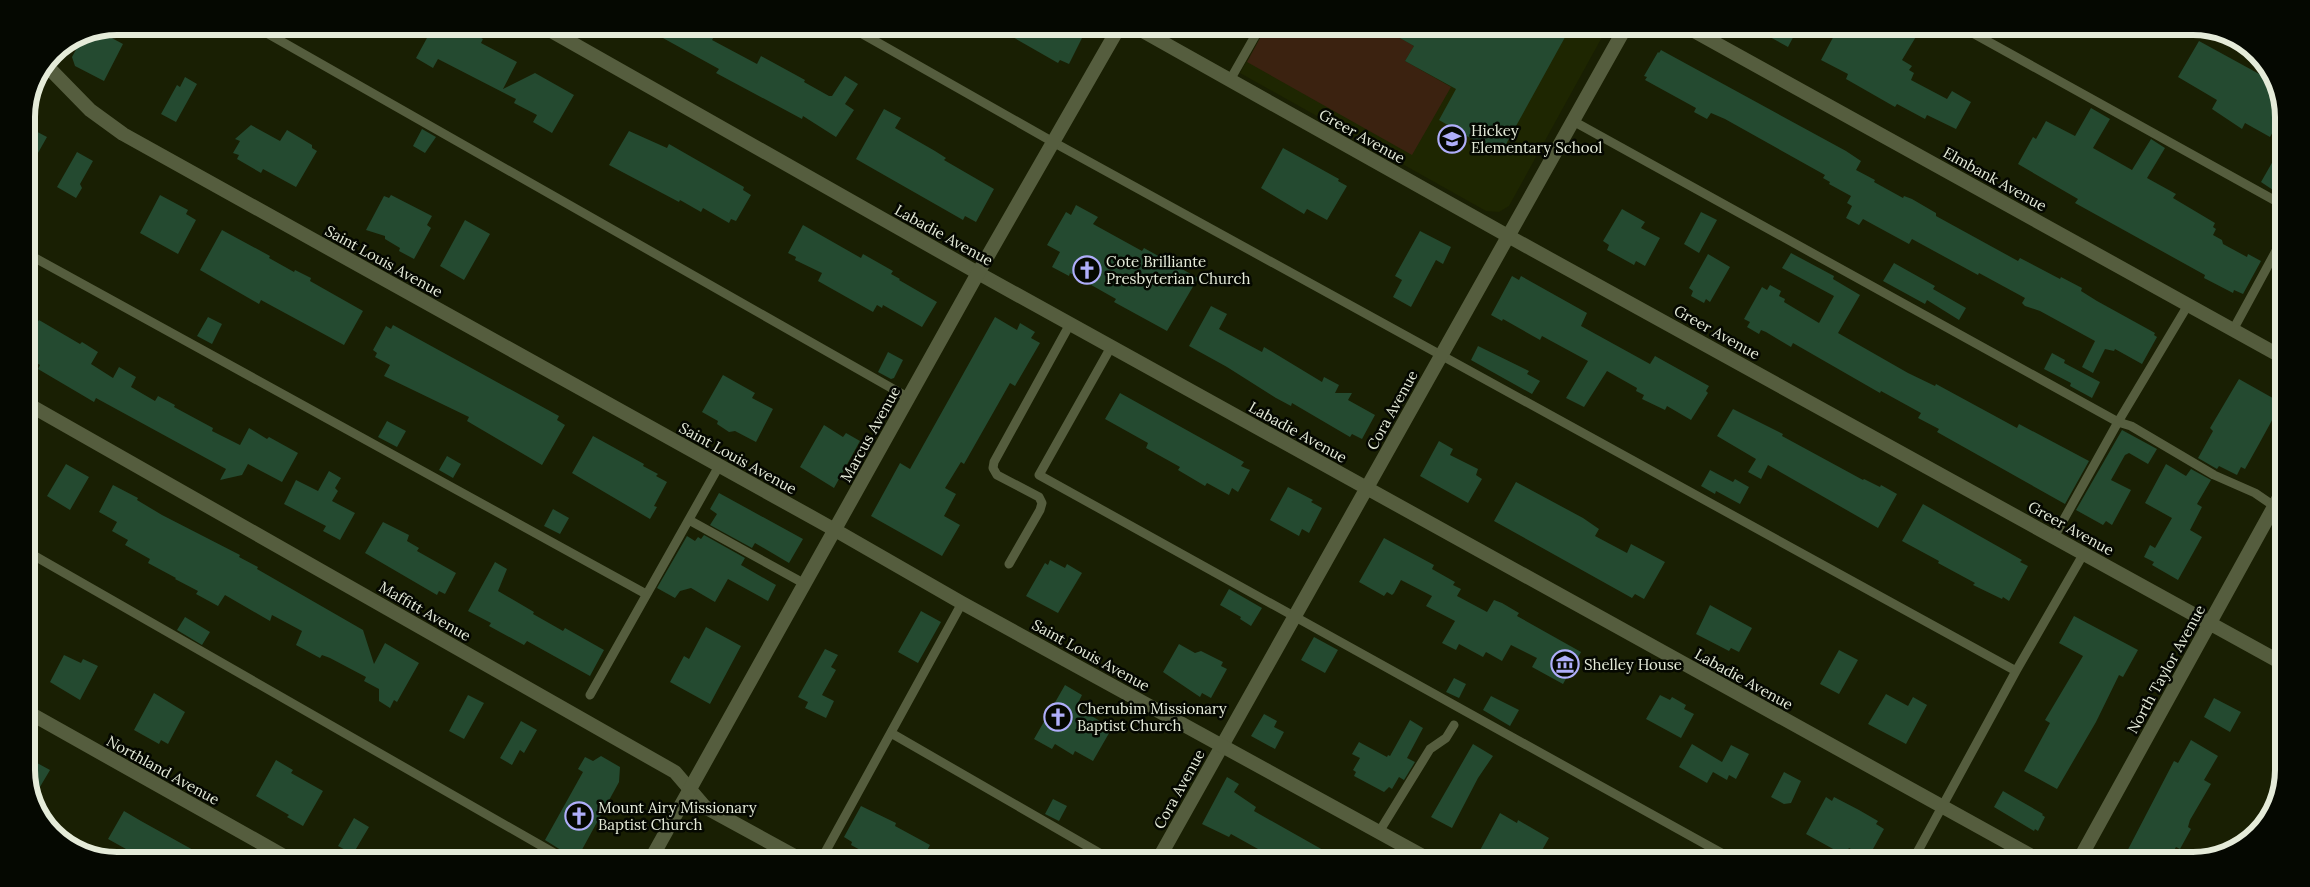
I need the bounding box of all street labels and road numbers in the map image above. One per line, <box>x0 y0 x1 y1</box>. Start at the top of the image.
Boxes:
street label: Greer Avenue <box>1316 105 1408 167</box>
street label: Elmbank Avenue <box>1940 143 2050 215</box>
street label: Labadie Avenue <box>892 200 996 270</box>
street label: Saint Louis Avenue <box>322 221 446 301</box>
street label: Greer Avenue <box>1671 301 1763 363</box>
street label: Cora Avenue <box>1362 367 1422 453</box>
street label: Marcus Avenue <box>836 383 904 485</box>
street label: Labadie Avenue <box>1246 397 1350 467</box>
street label: Saint Louis Avenue <box>676 418 800 498</box>
street label: Greer Avenue <box>2025 497 2117 559</box>
street label: Maffitt Avenue <box>376 577 474 645</box>
street label: North Taylor Avenue <box>2123 601 2209 737</box>
street label: Saint Louis Avenue <box>1029 615 1153 695</box>
street label: Labadie Avenue <box>1692 644 1796 714</box>
street label: Northland Avenue <box>103 731 223 809</box>
street label: Cora Avenue <box>1149 746 1209 832</box>

